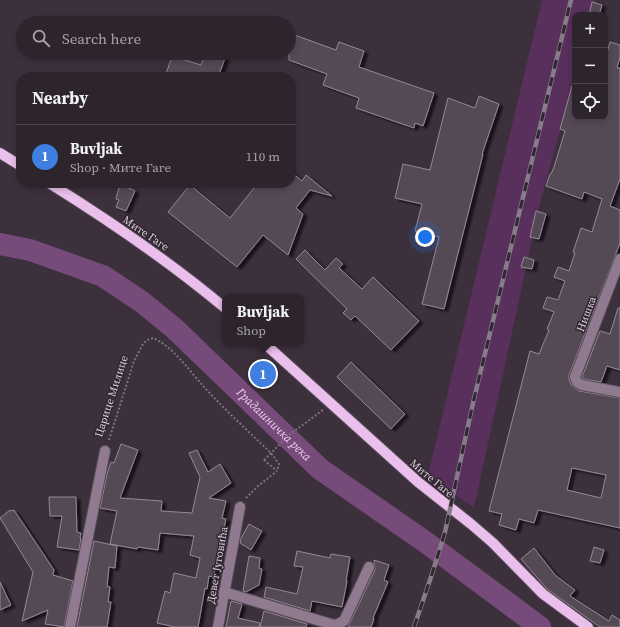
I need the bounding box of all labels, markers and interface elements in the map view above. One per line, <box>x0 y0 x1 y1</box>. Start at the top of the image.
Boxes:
map controls <box>572 12 608 120</box>
button: + <box>572 12 608 48</box>
search box <box>16 16 296 60</box>
icon: search <box>30 27 52 49</box>
text: Search here <box>62 28 141 49</box>
button: − <box>572 48 608 84</box>
button: locate <box>572 84 608 120</box>
text: Nearby <box>32 86 88 110</box>
text: Buvljak <box>70 138 122 159</box>
text: 1 <box>41 148 49 165</box>
text: 110 m <box>246 148 280 165</box>
text: Shop · Мите Гаге <box>70 159 171 176</box>
street label: Мите Гаге <box>120 212 172 255</box>
your location <box>415 227 435 247</box>
popup <box>222 294 304 346</box>
street label: Нишка <box>573 294 600 334</box>
text: Buvljak <box>237 301 289 322</box>
text: Shop <box>237 322 266 339</box>
street label: Царице Милице <box>91 353 132 439</box>
pin: 1 <box>250 359 276 389</box>
water label: Градашничка река <box>232 384 315 465</box>
street label: Мите Гаге <box>407 456 457 501</box>
street label: Девет Југовића <box>203 525 232 605</box>

